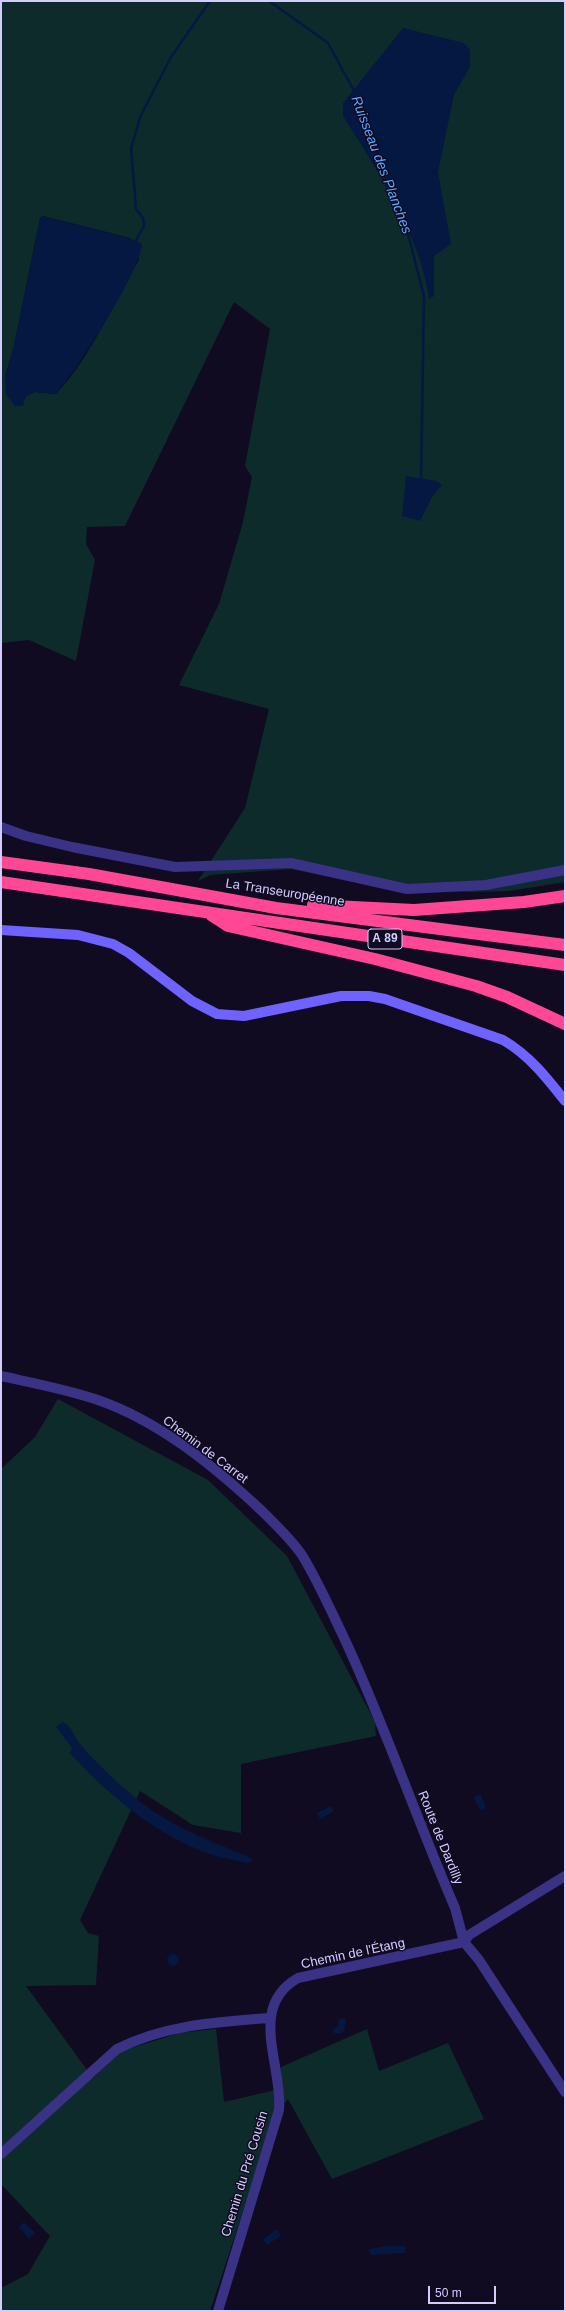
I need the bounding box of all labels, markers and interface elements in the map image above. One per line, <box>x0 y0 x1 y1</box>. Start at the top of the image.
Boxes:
water label: Ruisseau des Planches <box>347 94 415 236</box>
street label: La Transeuropéenne <box>224 876 346 910</box>
road number: A 89 <box>368 929 402 949</box>
street label: Chemin de Carret <box>159 1413 251 1487</box>
street label: Route de Dardilly <box>414 1789 466 1887</box>
street label: Chemin de l'Étang <box>300 1935 406 1973</box>
street label: Chemin du Pré Cousin <box>218 2109 272 2239</box>
scale bar <box>430 2278 498 2304</box>
text: 50 m <box>435 2286 462 2300</box>

